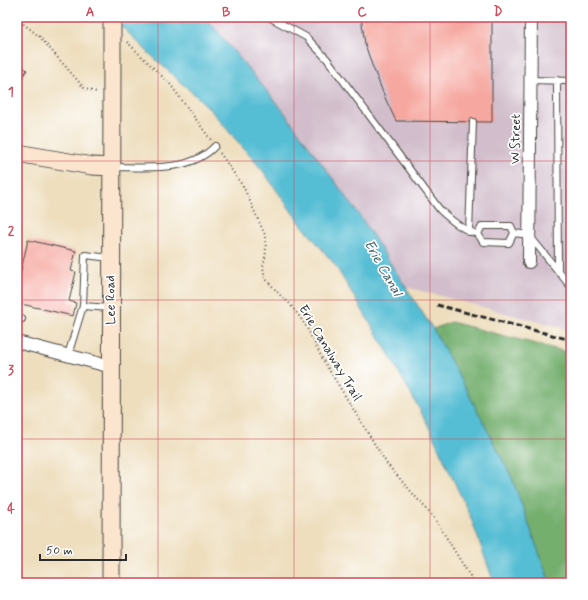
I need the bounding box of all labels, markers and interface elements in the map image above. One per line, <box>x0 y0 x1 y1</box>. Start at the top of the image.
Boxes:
text: A <box>86 4 94 21</box>
text: B <box>222 4 231 21</box>
text: C <box>357 4 367 21</box>
text: D <box>494 4 503 21</box>
text: 1 <box>8 84 14 101</box>
street label: W Street <box>507 114 525 164</box>
text: 2 <box>8 223 15 240</box>
water label: Erie Canal <box>360 237 407 301</box>
street label: Lee Road <box>102 275 120 325</box>
street label: Erie Canalway Trail <box>295 302 365 404</box>
text: 3 <box>8 362 14 379</box>
text: 4 <box>7 501 15 518</box>
scale bar <box>40 536 126 562</box>
text: 50 m <box>46 543 73 559</box>

